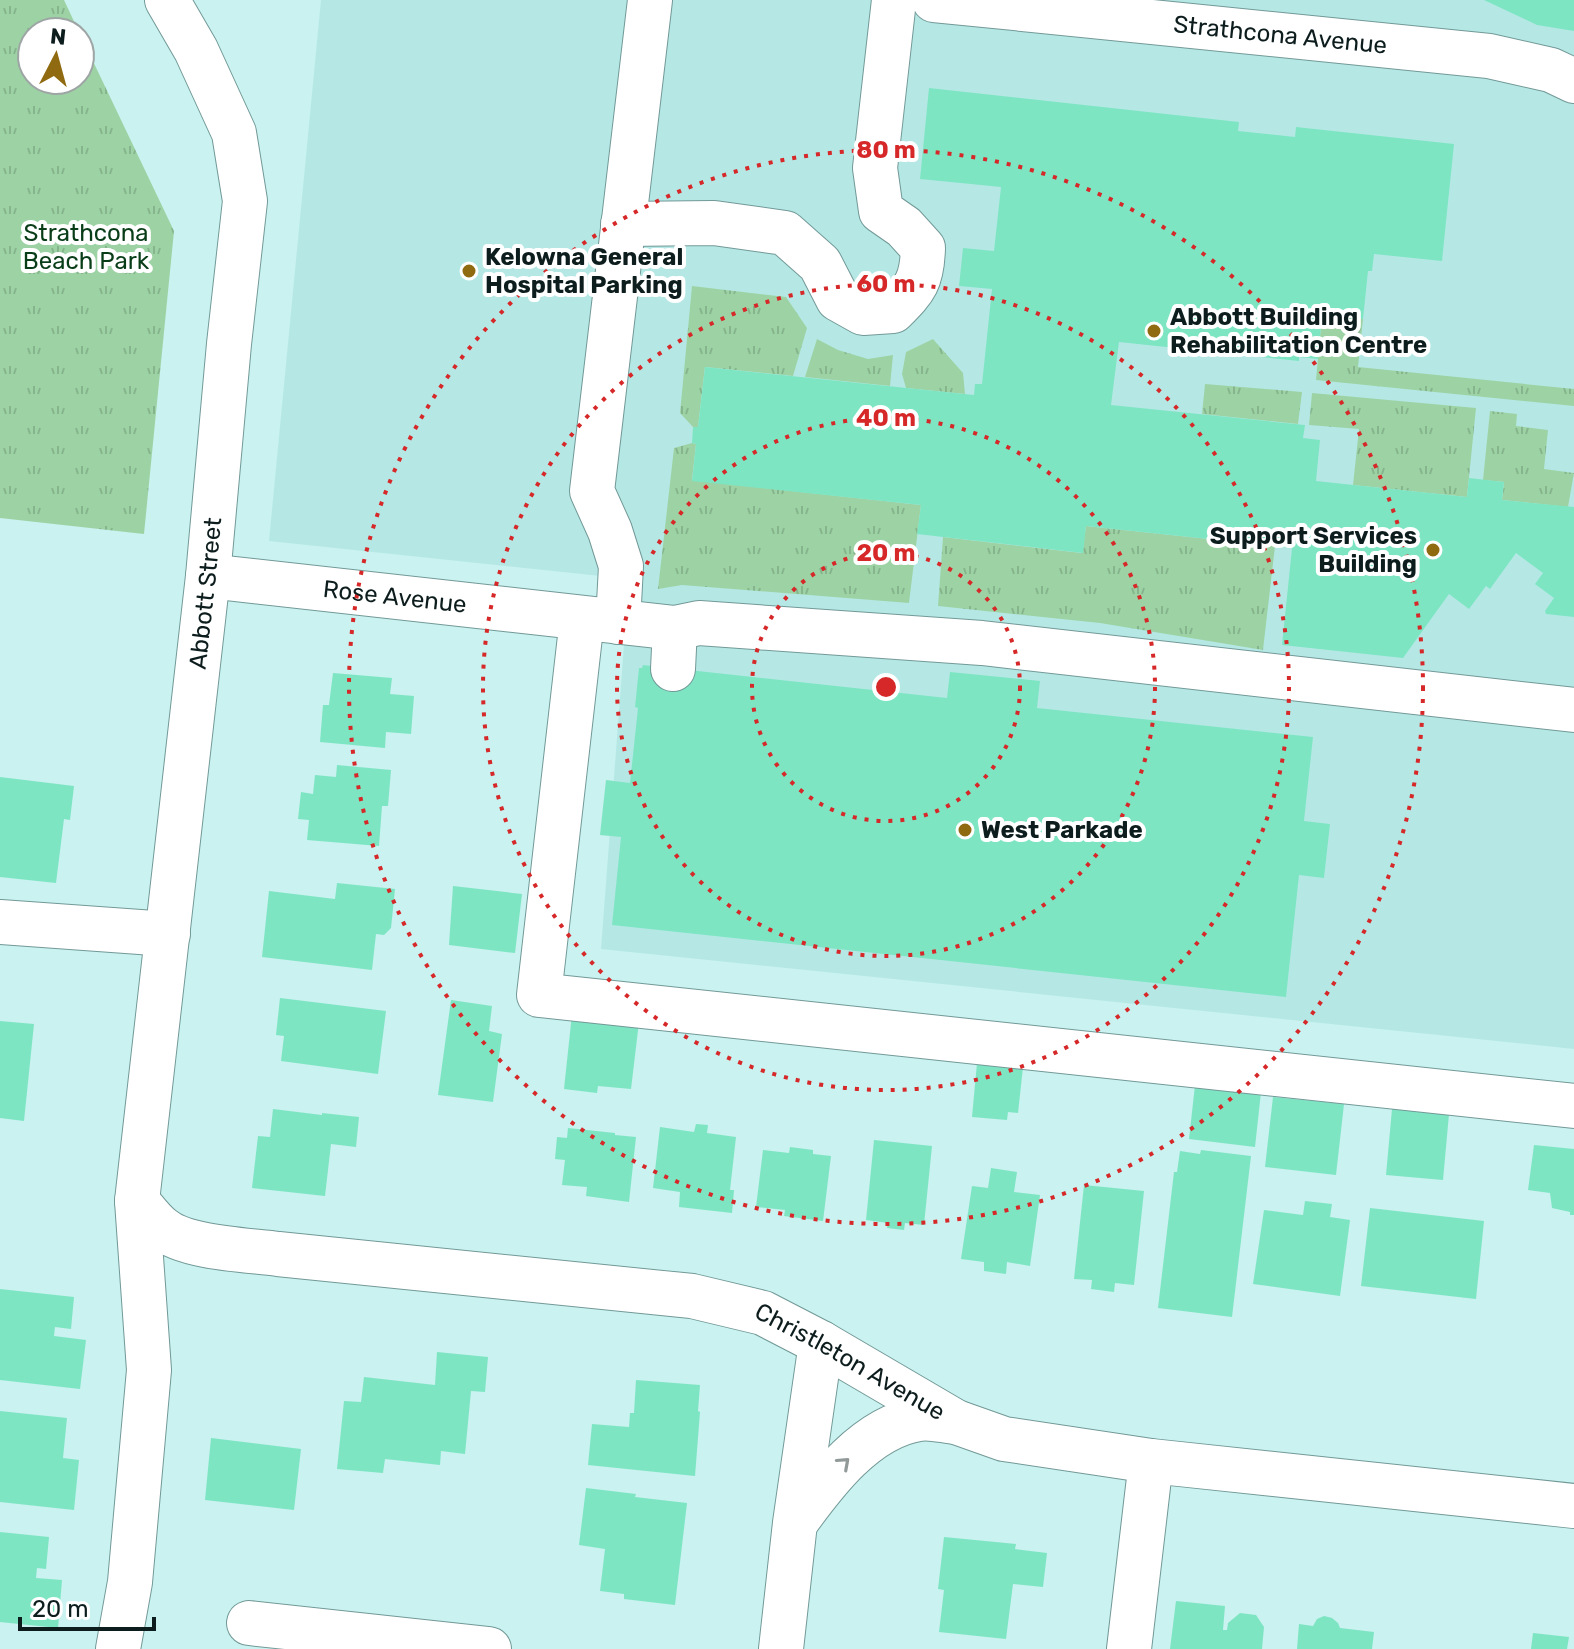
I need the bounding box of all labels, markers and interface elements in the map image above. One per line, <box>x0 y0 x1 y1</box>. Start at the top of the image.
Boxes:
street label: Strathcona Avenue <box>1172 10 1388 60</box>
north arrow <box>16 16 96 96</box>
text: N <box>49 22 67 51</box>
text: 80 m <box>856 136 916 164</box>
park label: Strathcona Beach Park <box>23 219 150 275</box>
place label: Kelowna General Hospital Parking <box>485 243 683 299</box>
marker: Kelowna General Hospital Parking <box>460 262 478 280</box>
text: 60 m <box>856 270 916 298</box>
place label: Abbott Building Rehabilitation Centre <box>1170 303 1427 359</box>
marker: Abbott Building Rehabilitation Centre <box>1145 322 1163 340</box>
text: 40 m <box>856 404 916 432</box>
street label: Abbott Street <box>184 516 227 671</box>
place label: Support Services Building <box>1210 522 1417 578</box>
text: 20 m <box>856 539 916 567</box>
marker: Support Services Building <box>1424 541 1442 559</box>
street label: Rose Avenue <box>322 575 468 619</box>
centre of rings <box>872 673 900 701</box>
place label: West Parkade <box>981 816 1143 844</box>
marker: West Parkade <box>956 821 974 839</box>
street label: Christleton Avenue <box>750 1297 950 1426</box>
one-way arrow <box>835 1459 850 1473</box>
scale bar <box>20 1581 154 1631</box>
text: 20 m <box>32 1595 89 1623</box>

